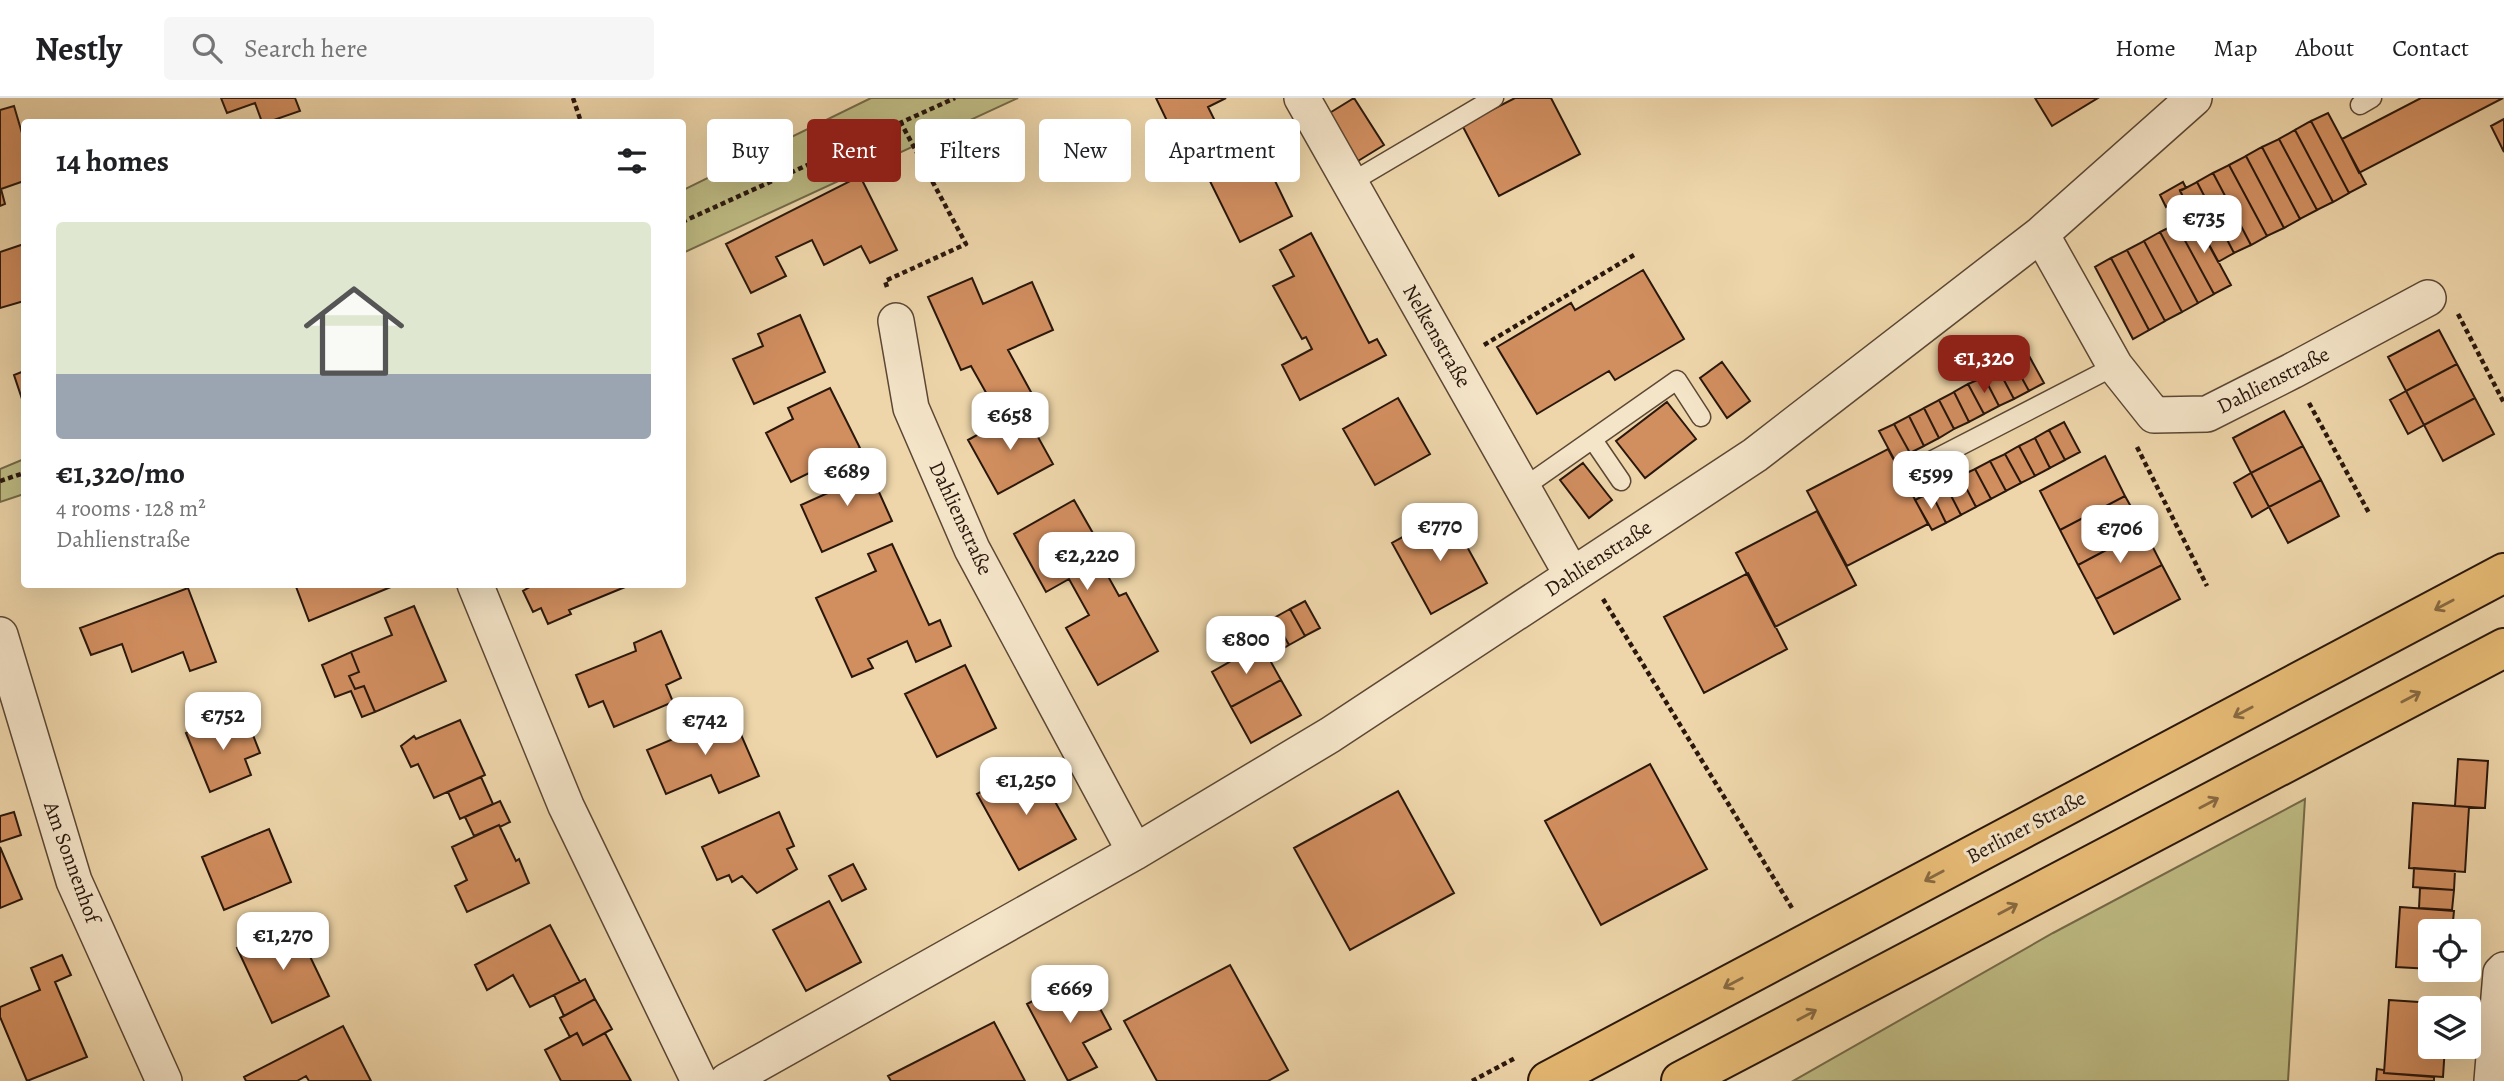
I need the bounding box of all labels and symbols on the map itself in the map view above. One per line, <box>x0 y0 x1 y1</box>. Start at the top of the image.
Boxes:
pin: €735 <box>2163 195 2245 255</box>
street label: Nelkenstraße <box>1396 279 1478 393</box>
pin: €1,320 <box>1927 336 2041 395</box>
street label: Dahlienstraße <box>2212 340 2334 420</box>
pin: €658 <box>969 392 1051 452</box>
pin: €689 <box>806 448 888 508</box>
pin: €599 <box>1890 452 1972 511</box>
street label: Dahlienstraße <box>922 457 1000 579</box>
pin: €770 <box>1399 504 1481 563</box>
pin: €706 <box>2079 505 2161 565</box>
street label: Dahlienstraße <box>1539 513 1657 603</box>
pin: €2,220 <box>1030 532 1144 592</box>
one-way arrow <box>2434 599 2455 613</box>
pin: €800 <box>1205 616 1287 676</box>
one-way arrow <box>2400 690 2421 704</box>
pin: €752 <box>182 692 264 752</box>
pin: €742 <box>664 698 746 757</box>
one-way arrow <box>2233 706 2254 719</box>
pin: €1,250 <box>969 758 1083 817</box>
street label: Berliner Straße <box>1961 784 2091 870</box>
one-way arrow <box>2199 796 2219 810</box>
street label: Am Sonnenhof <box>37 797 108 929</box>
one-way arrow <box>1924 869 1944 883</box>
one-way arrow <box>1997 902 2018 915</box>
pin: €1,270 <box>226 912 340 972</box>
pin: €669 <box>1029 965 1111 1025</box>
one-way arrow <box>1723 977 1744 990</box>
one-way arrow <box>1796 1008 1816 1022</box>

